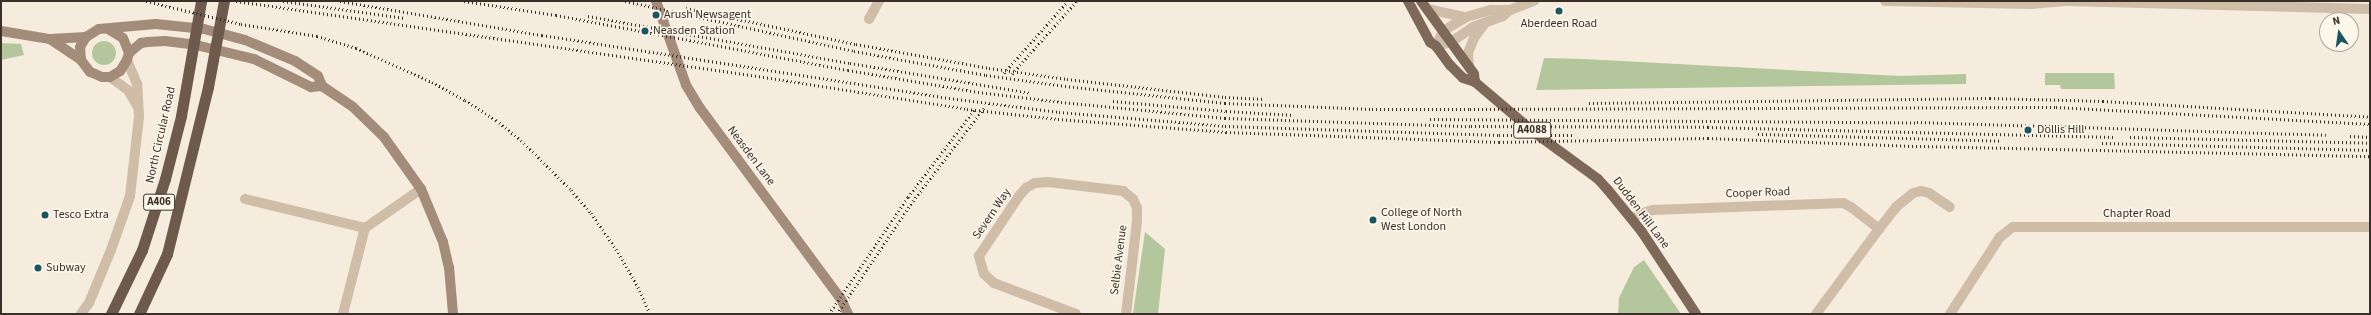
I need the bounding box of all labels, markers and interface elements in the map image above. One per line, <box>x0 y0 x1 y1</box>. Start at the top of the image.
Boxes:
marker: Aberdeen Road <box>1554 6 1564 16</box>
place label: Arush Newsagent <box>664 8 751 22</box>
marker: Arush Newsagent <box>651 10 661 20</box>
north arrow <box>2319 12 2359 52</box>
text: N <box>2331 13 2342 29</box>
place label: Aberdeen Road <box>1521 17 1597 31</box>
place label: Neasden Station <box>653 24 735 38</box>
marker: Neasden Station <box>640 26 650 36</box>
street label: North Circular Road <box>143 85 179 185</box>
road number: A4088 <box>1513 121 1551 139</box>
street label: Neasden Lane <box>724 123 778 189</box>
place label: Dollis Hill <box>2037 123 2084 137</box>
marker: Dollis Hill <box>2022 124 2034 136</box>
street label: Dudden Hill Lane <box>1609 174 1673 252</box>
street label: Cooper Road <box>1725 185 1791 201</box>
street label: Severn Way <box>970 186 1014 242</box>
road number: A406 <box>143 193 175 211</box>
place label: College of North West London <box>1381 206 1462 234</box>
street label: Chapter Road <box>2103 207 2171 221</box>
place label: Tesco Extra <box>53 208 109 222</box>
marker: Tesco Extra <box>40 210 50 220</box>
marker: College of North West London <box>1368 215 1378 225</box>
street label: Selbie Avenue <box>1108 224 1130 296</box>
place label: Subway <box>46 261 86 275</box>
marker: Subway <box>33 263 43 273</box>

